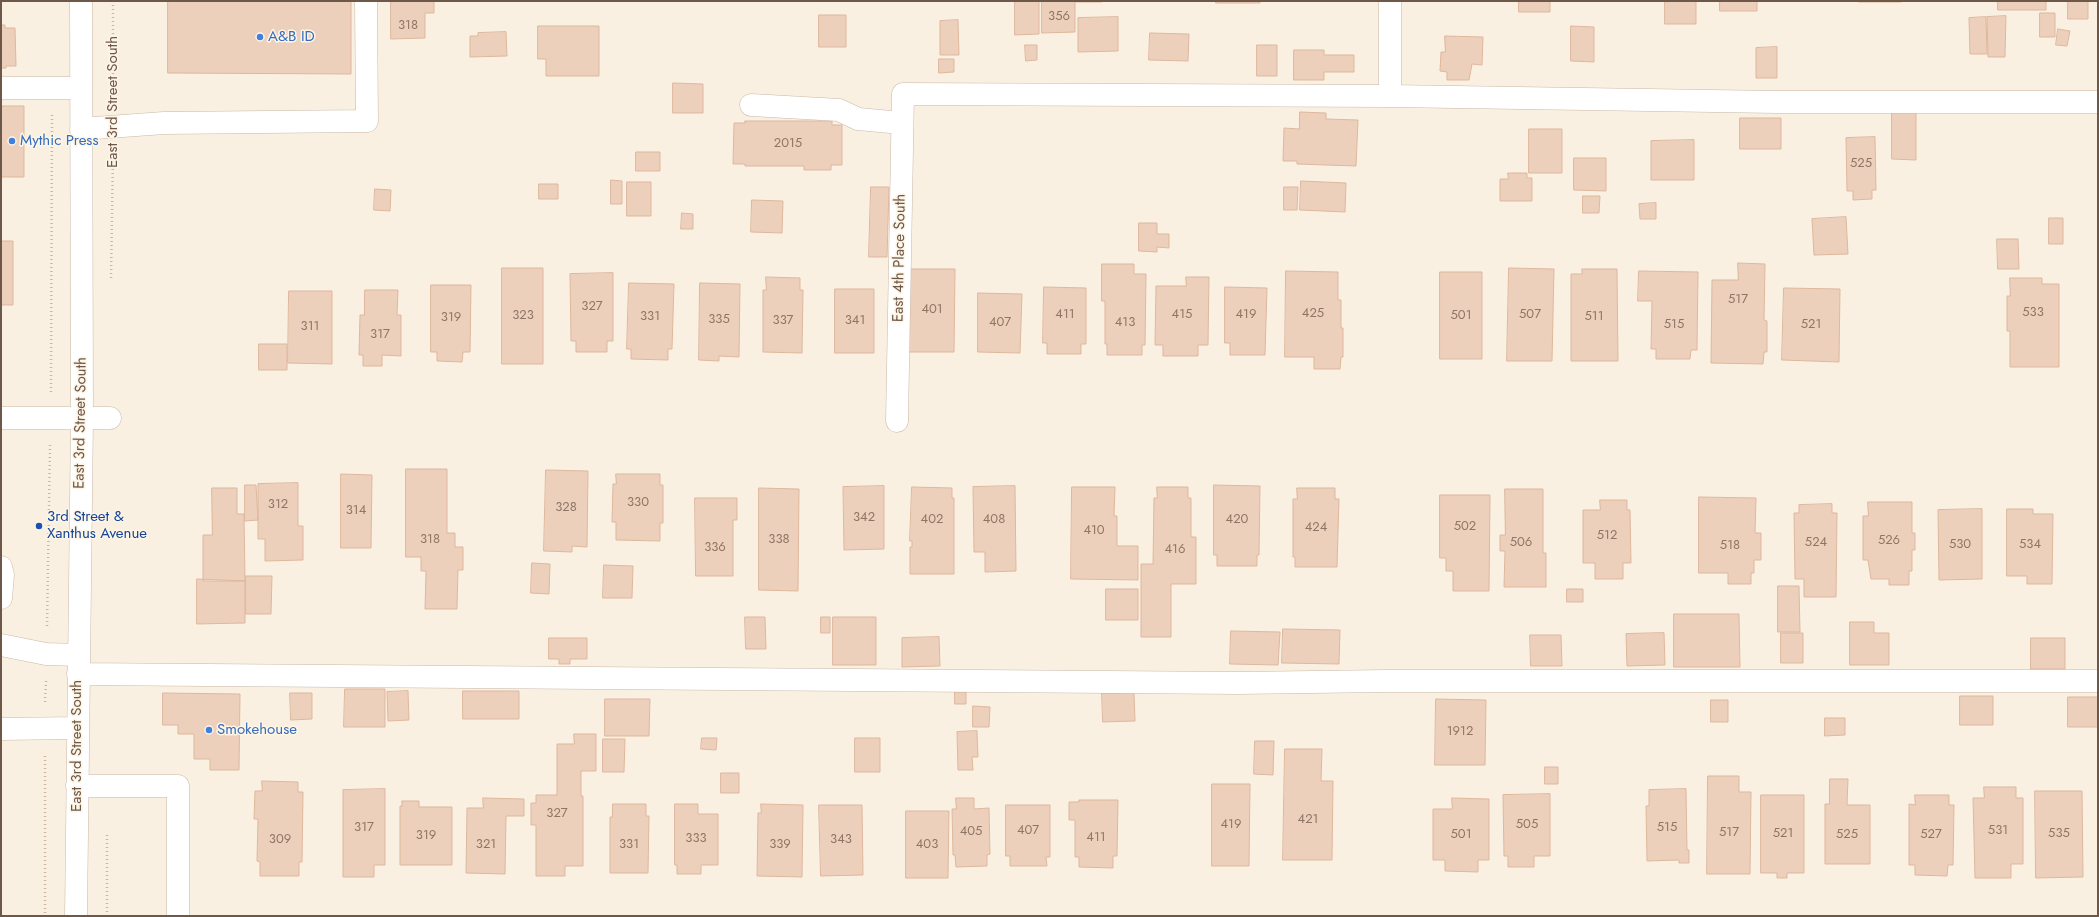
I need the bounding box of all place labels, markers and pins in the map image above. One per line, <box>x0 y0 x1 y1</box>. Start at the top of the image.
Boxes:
place label: A&B ID <box>268 28 315 46</box>
marker: A&B ID <box>255 32 265 42</box>
place label: Mythic Press <box>20 132 98 150</box>
marker: Mythic Press <box>7 136 17 146</box>
place label: 3rd Street & Xanthus Avenue <box>47 508 147 543</box>
marker: 3rd Street & Xanthus Avenue <box>34 521 44 531</box>
place label: Smokehouse <box>217 721 297 739</box>
marker: Smokehouse <box>204 725 214 735</box>

